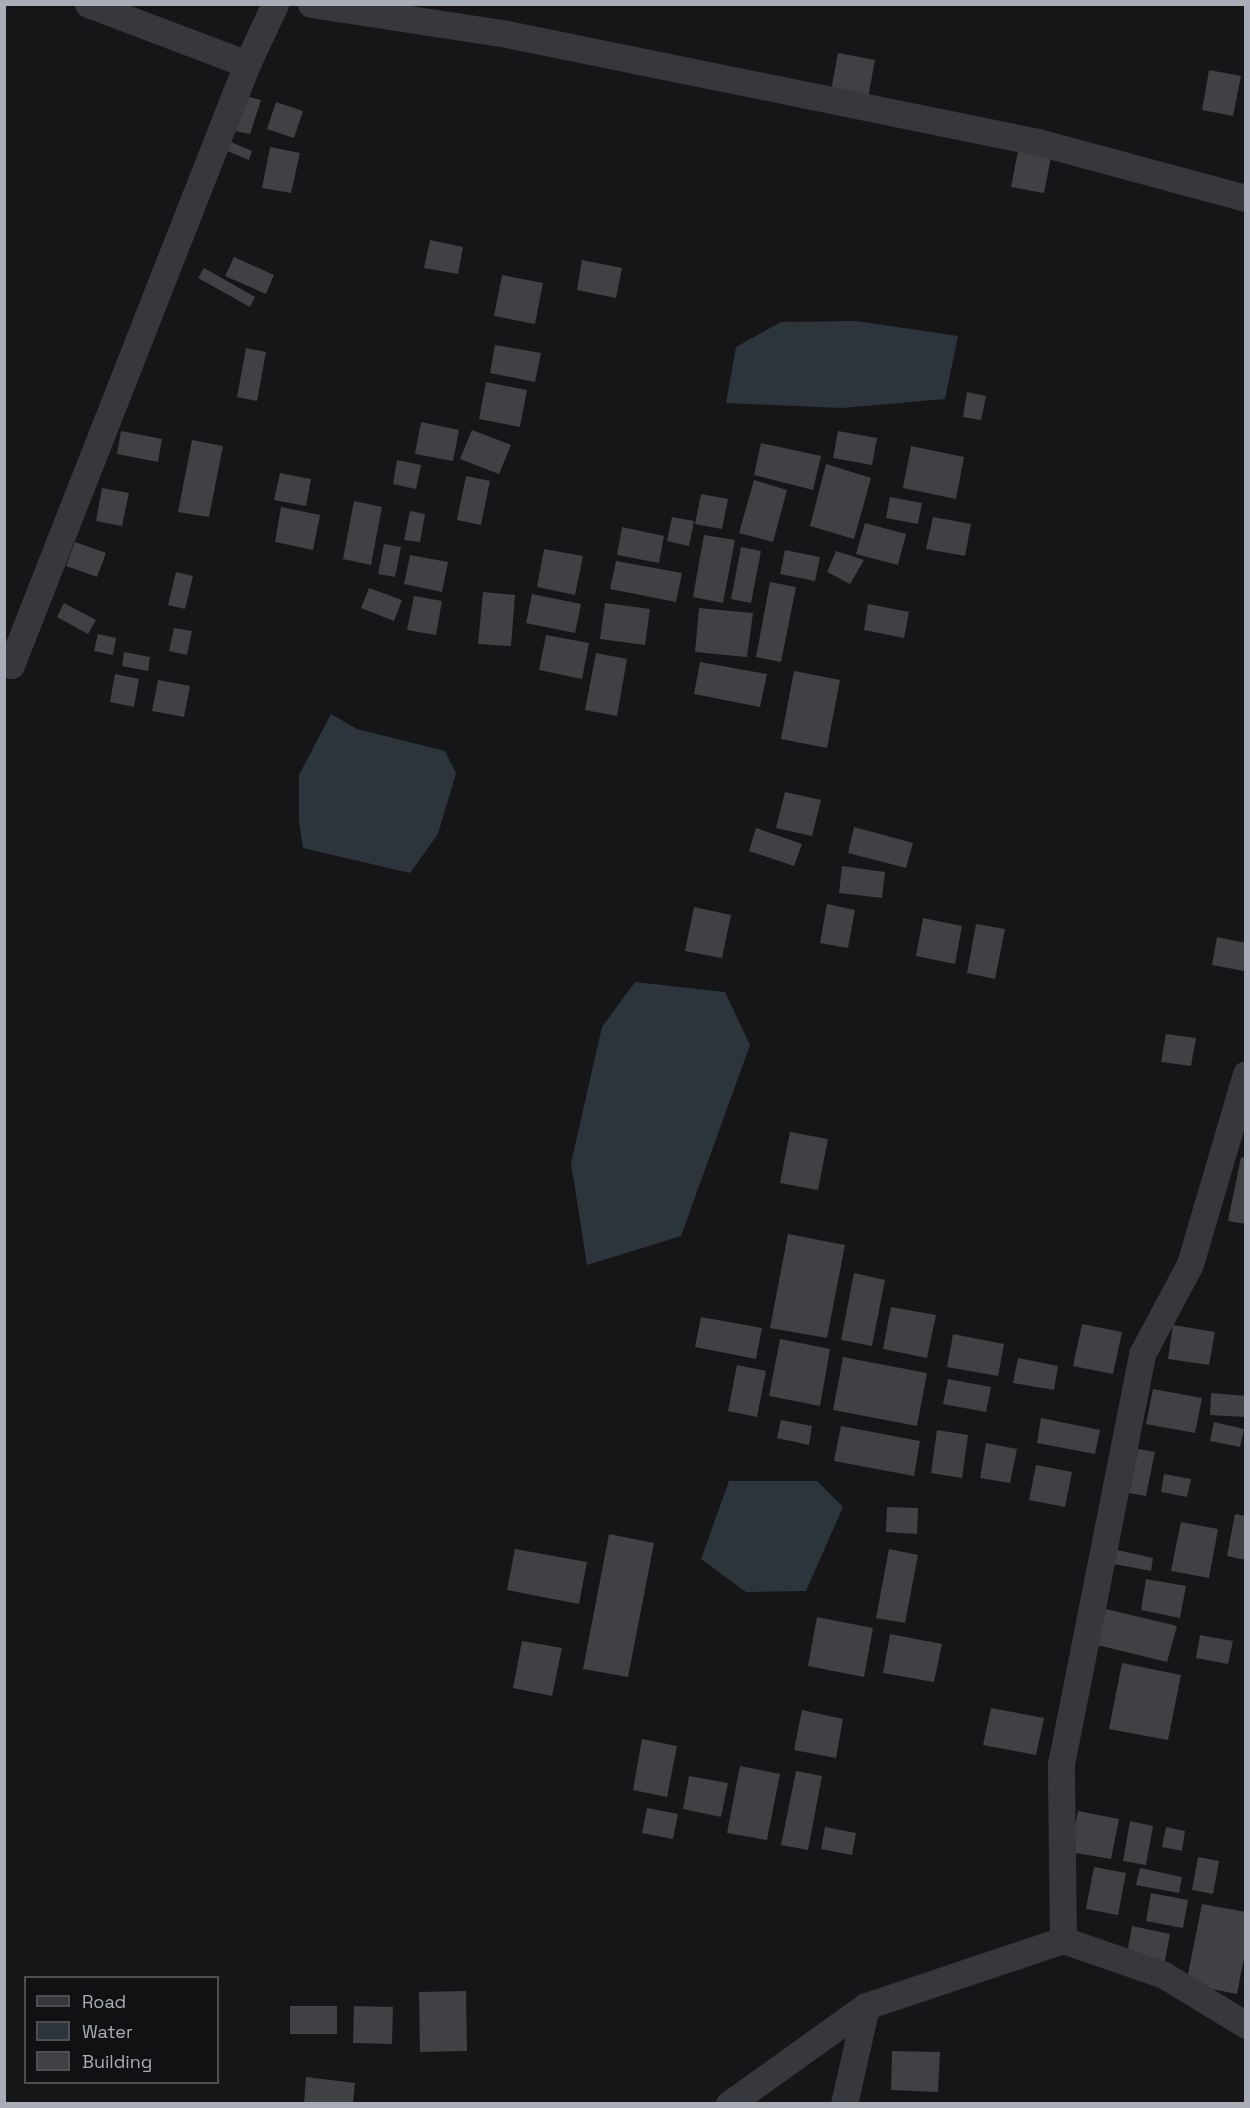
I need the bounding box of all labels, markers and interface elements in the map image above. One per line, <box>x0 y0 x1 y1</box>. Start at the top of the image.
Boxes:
legend <box>24 1976 219 2084</box>
text: Road <box>82 1990 126 2013</box>
text: Water <box>82 2020 133 2043</box>
text: Building <box>82 2050 152 2073</box>

